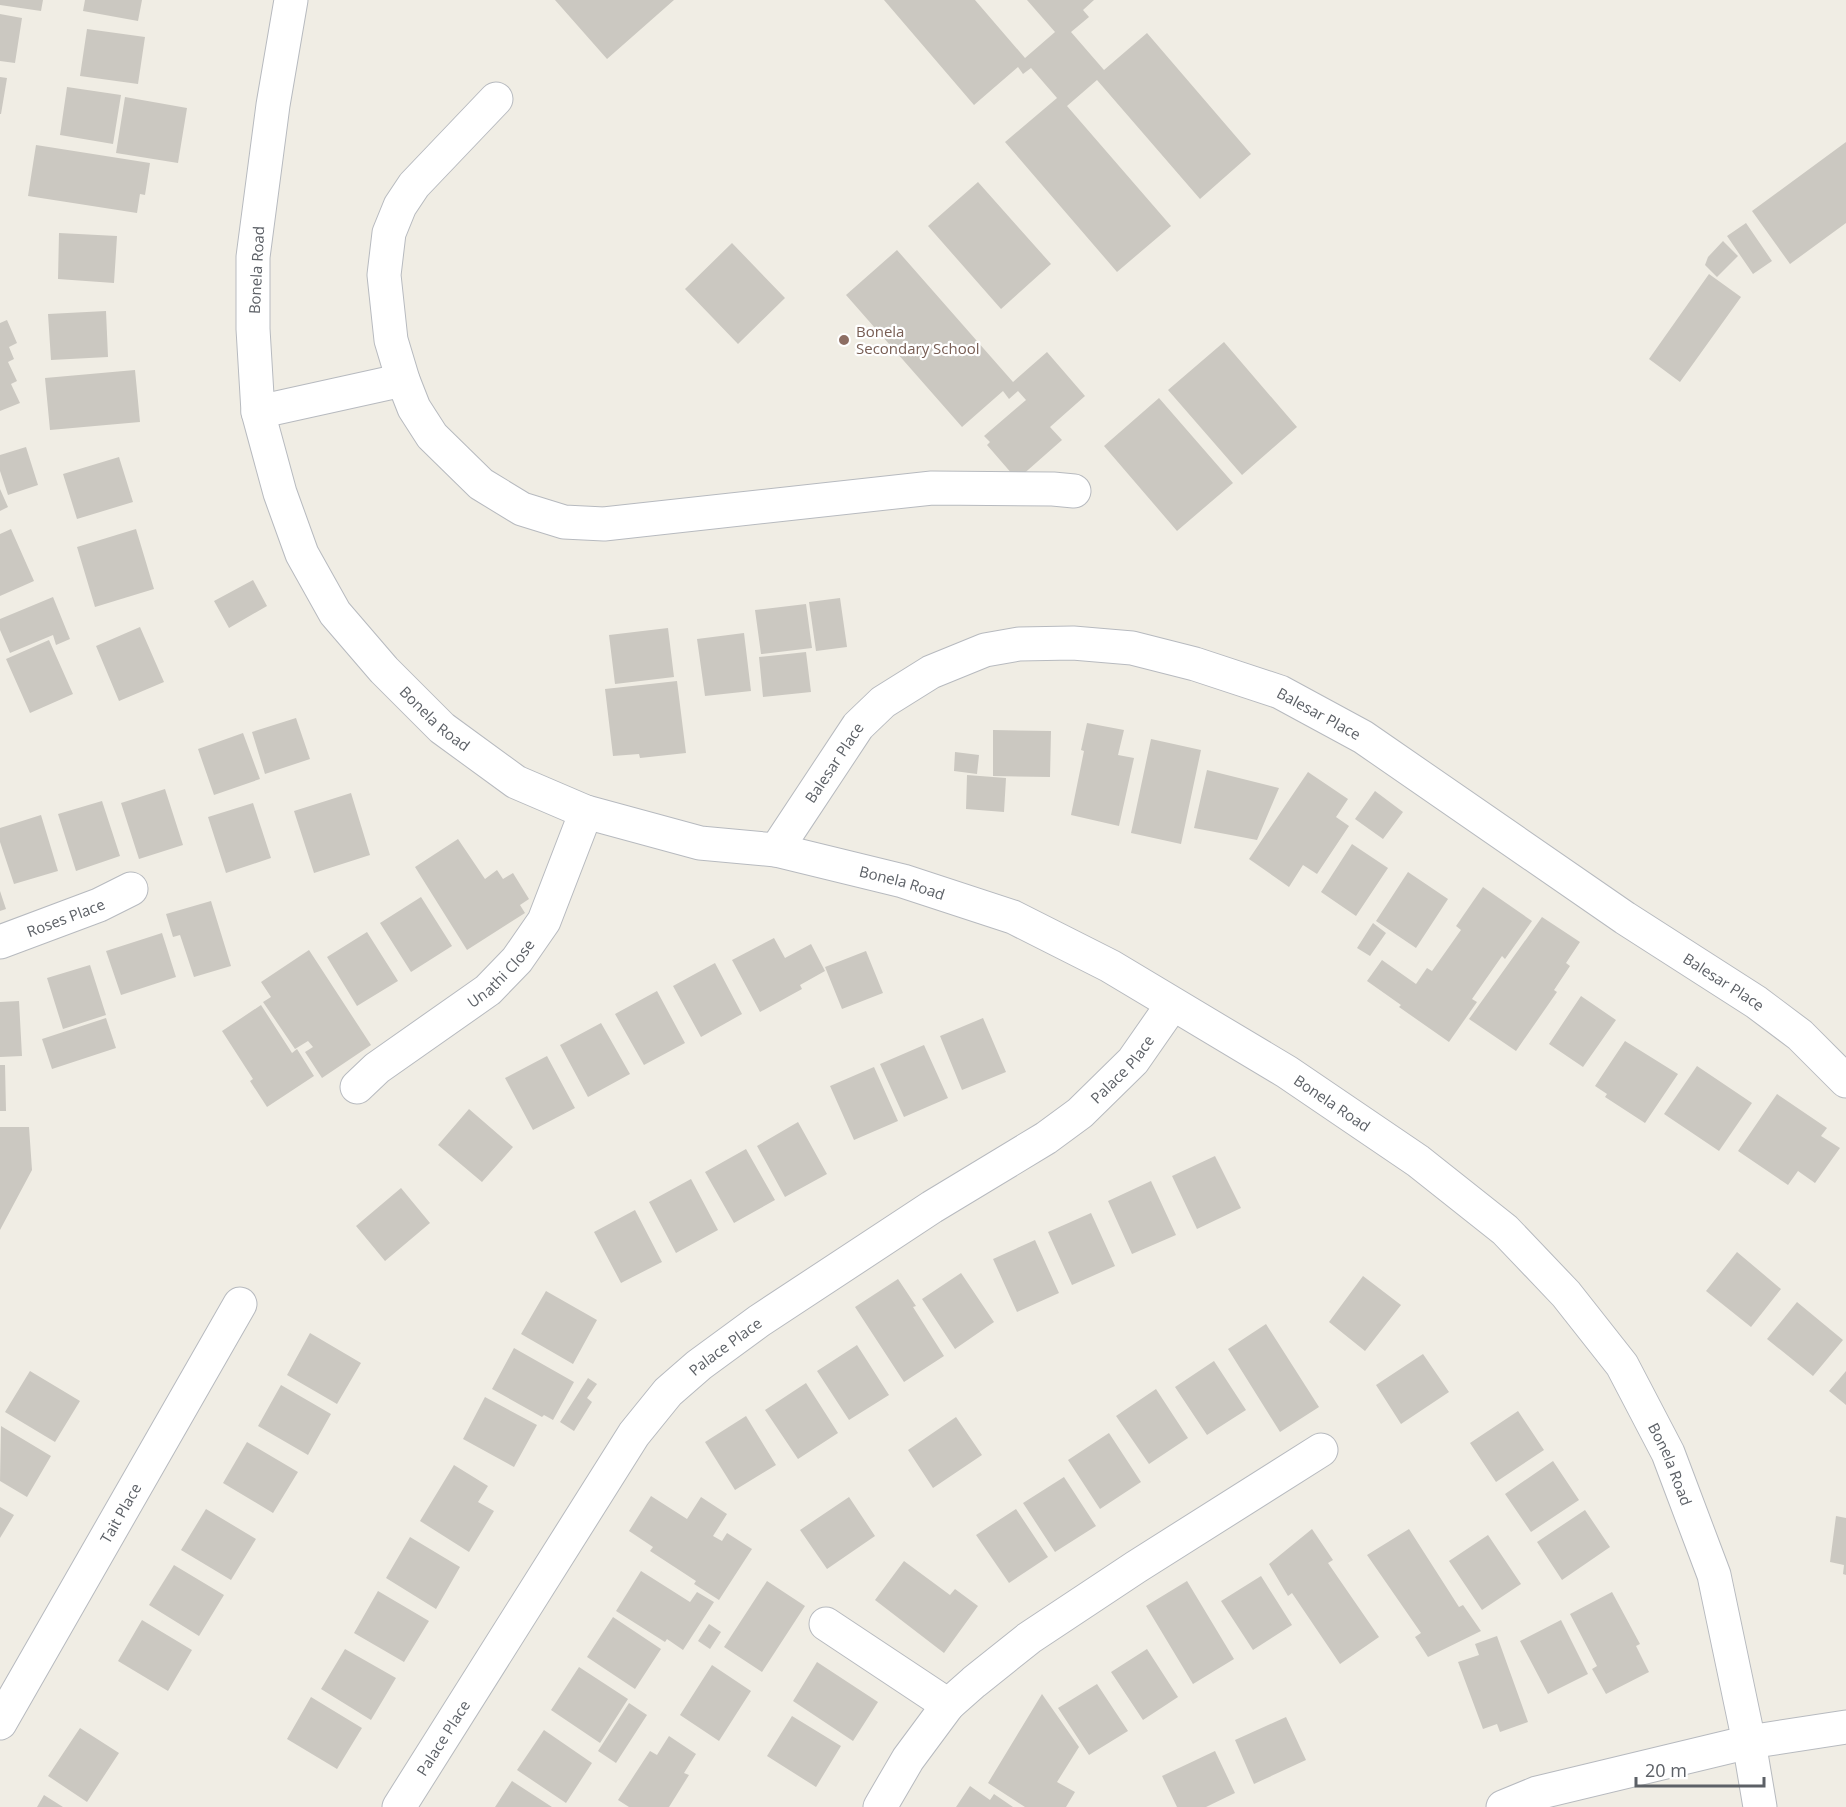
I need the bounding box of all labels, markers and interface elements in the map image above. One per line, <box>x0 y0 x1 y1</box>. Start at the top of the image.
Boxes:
street label: Bonela Road <box>244 225 268 315</box>
place label: Bonela Secondary School <box>856 321 980 358</box>
marker: Bonela Secondary School <box>837 333 851 347</box>
street label: Bonela Road <box>396 682 474 755</box>
street label: Balesar Place <box>1274 682 1365 744</box>
street label: Balesar Place <box>800 718 868 807</box>
street label: Bonela Road <box>857 861 948 904</box>
street label: Roses Place <box>24 894 108 941</box>
street label: Unathi Close <box>463 935 539 1012</box>
street label: Balesar Place <box>1680 948 1769 1015</box>
street label: Palace Place <box>1086 1031 1158 1108</box>
street label: Bonela Road <box>1290 1070 1374 1136</box>
street label: Palace Place <box>684 1313 765 1380</box>
street label: Bonela Road <box>1644 1419 1697 1508</box>
street label: Tait Place <box>95 1479 145 1547</box>
street label: Palace Place <box>411 1696 474 1779</box>
scale bar <box>1636 1750 1764 1788</box>
text: 20 m <box>1645 1758 1687 1782</box>

